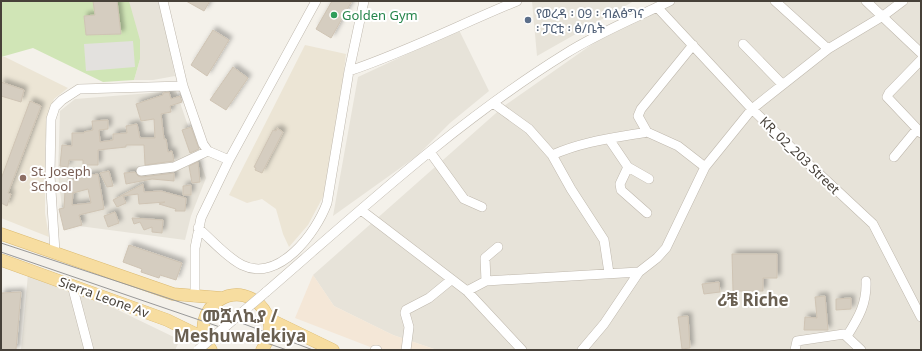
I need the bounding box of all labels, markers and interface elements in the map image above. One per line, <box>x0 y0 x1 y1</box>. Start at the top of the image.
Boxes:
place label: የወረዳ ፡ 09 ፡ ብልፅግና ፡ ፓርቲ ፡ ፅ/ቤት <box>536 4 644 37</box>
place label: Golden Gym <box>342 6 418 24</box>
marker: Golden Gym <box>329 10 339 20</box>
marker: የወረዳ ፡ 09 ፡ ብልፅግና ፡ ፓርቲ ፡ ፅ/ቤት <box>523 15 533 25</box>
street label: KR_02_203 Street <box>756 112 844 198</box>
place label: St. Joseph School <box>31 162 91 195</box>
marker: St. Joseph School <box>18 173 28 183</box>
street label: Sierra Leone Av <box>56 272 152 322</box>
district label: ሪቼ Riche <box>717 288 789 311</box>
district label: መሿለኪያ / Meshuwalekiya <box>174 304 306 347</box>

